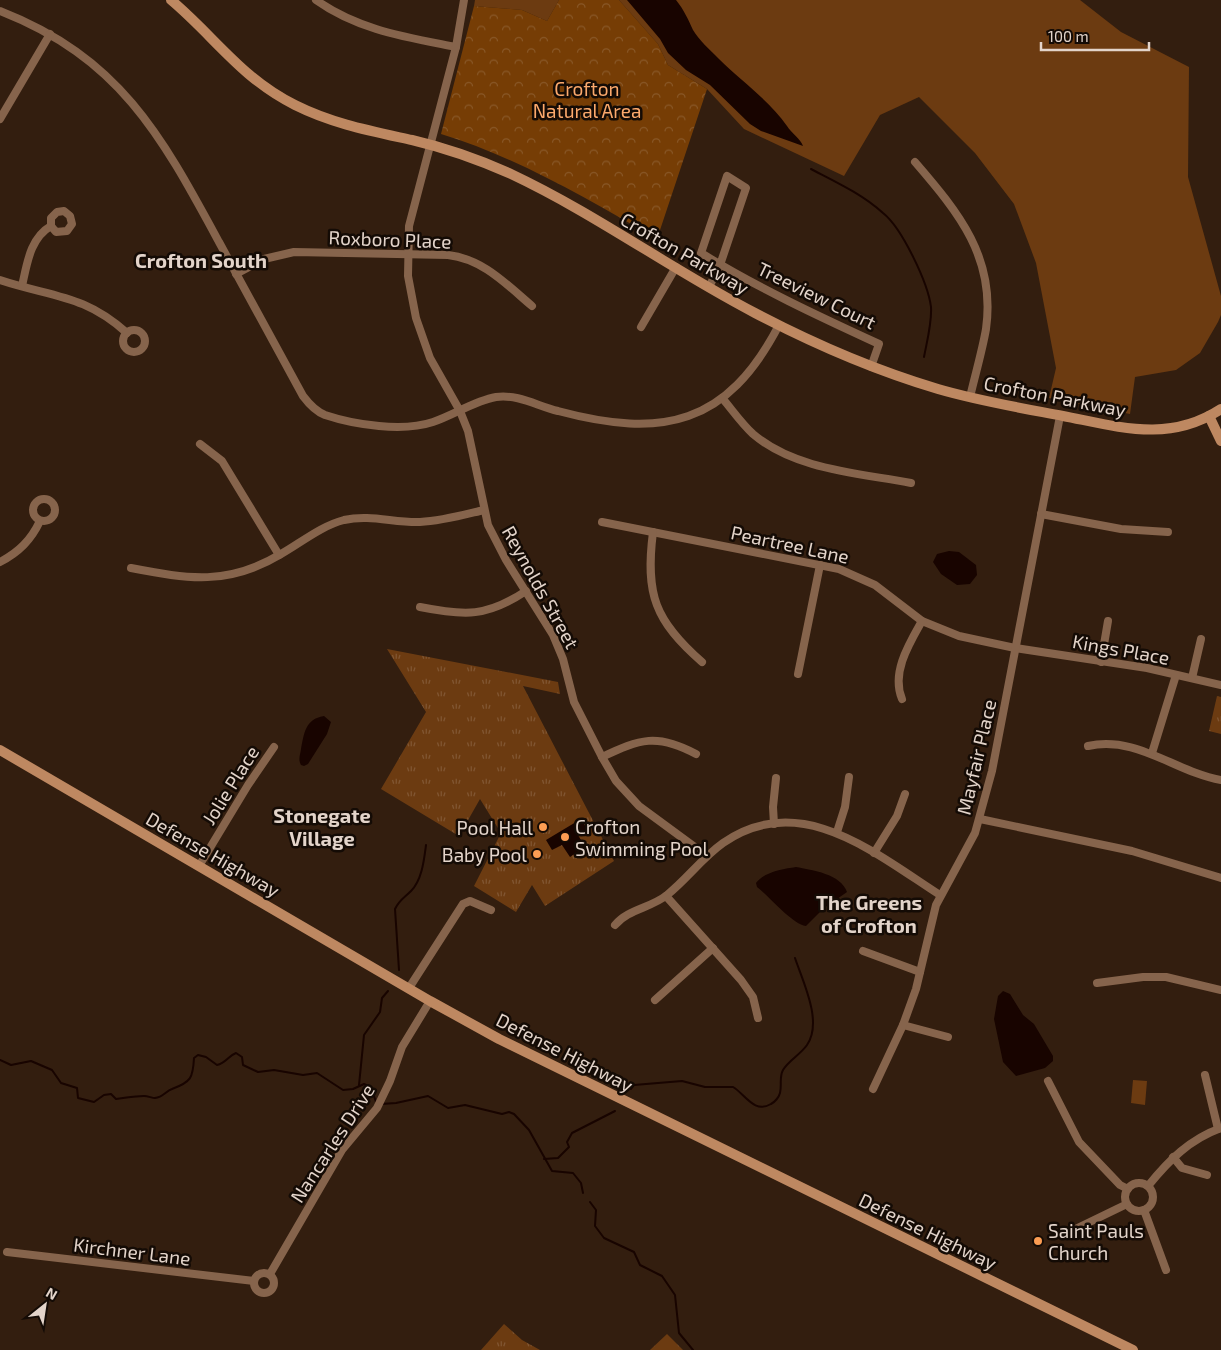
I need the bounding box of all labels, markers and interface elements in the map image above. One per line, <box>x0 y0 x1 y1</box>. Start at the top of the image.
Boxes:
scale bar <box>1041 20 1148 52</box>
text: 100 m <box>1048 27 1089 45</box>
park label: Crofton Natural Area <box>533 77 641 122</box>
street label: Crofton Parkway <box>617 207 753 299</box>
street label: Roxboro Place <box>328 225 452 253</box>
district label: Crofton South <box>135 248 267 272</box>
street label: Treeview Court <box>754 256 880 334</box>
street label: Crofton Parkway <box>982 371 1128 421</box>
street label: Peartree Lane <box>729 520 851 568</box>
street label: Reynolds Street <box>498 522 584 652</box>
street label: Kings Place <box>1071 629 1171 669</box>
street label: Mayfair Place <box>952 697 1000 817</box>
street label: Jolie Place <box>197 741 263 829</box>
district label: Stonegate Village <box>273 803 371 850</box>
street label: Defense Highway <box>142 806 284 902</box>
place label: Crofton Swimming Pool <box>575 815 708 860</box>
place label: Pool Hall <box>457 816 533 839</box>
marker: Pool Hall <box>537 821 549 833</box>
marker: Crofton Swimming Pool <box>559 831 571 843</box>
place label: Baby Pool <box>442 843 527 866</box>
marker: Baby Pool <box>531 848 543 860</box>
district label: The Greens of Crofton <box>816 890 922 937</box>
street label: Defense Highway <box>493 1008 637 1096</box>
street label: Nancarles Drive <box>285 1079 379 1207</box>
street label: Defense Highway <box>855 1188 1001 1274</box>
place label: Saint Pauls Church <box>1048 1219 1144 1264</box>
street label: Kirchner Lane <box>72 1232 192 1270</box>
marker: Saint Pauls Church <box>1032 1235 1044 1247</box>
north arrow <box>20 1280 70 1330</box>
text: N <box>43 1283 60 1303</box>

